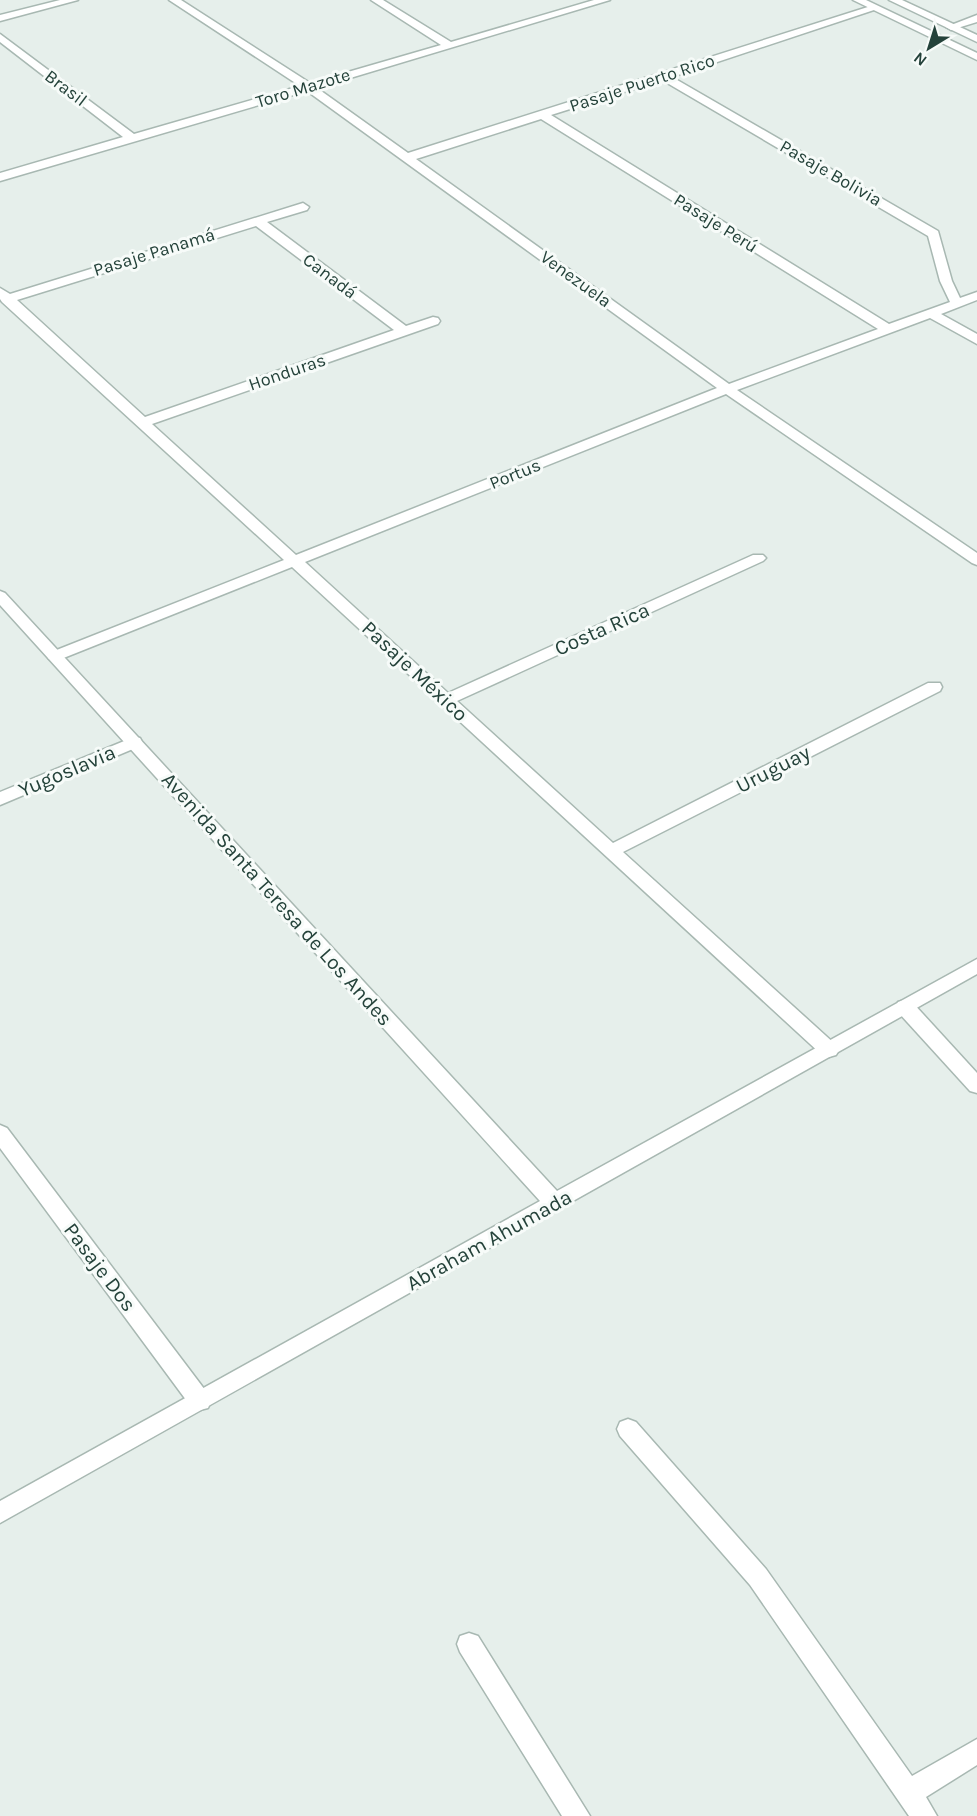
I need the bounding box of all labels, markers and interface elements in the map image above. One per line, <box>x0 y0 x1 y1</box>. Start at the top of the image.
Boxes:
north arrow <box>899 18 959 78</box>
text: N <box>910 48 930 70</box>
street label: Pasaje Puerto Rico <box>567 49 717 117</box>
street label: Toro Mazote <box>253 63 353 113</box>
street label: Brasil <box>40 65 92 111</box>
street label: Pasaje Bolivia <box>776 135 886 211</box>
street label: Pasaje Perú <box>670 188 762 258</box>
street label: Pasaje Panamá <box>91 223 217 281</box>
street label: Venezuela <box>536 246 616 312</box>
street label: Canadá <box>299 248 361 304</box>
street label: Honduras <box>246 349 328 395</box>
street label: Portus <box>486 454 544 494</box>
street label: Costa Rica <box>551 597 653 661</box>
street label: Pasaje México <box>357 616 473 726</box>
street label: Yugoslavia <box>15 740 119 802</box>
street label: Uruguay <box>732 740 814 798</box>
street label: Avenida Santa Teresa de Los Andes <box>157 767 397 1031</box>
street label: Abraham Ahumada <box>402 1185 576 1295</box>
street label: Pasaje Dos <box>59 1218 141 1316</box>

